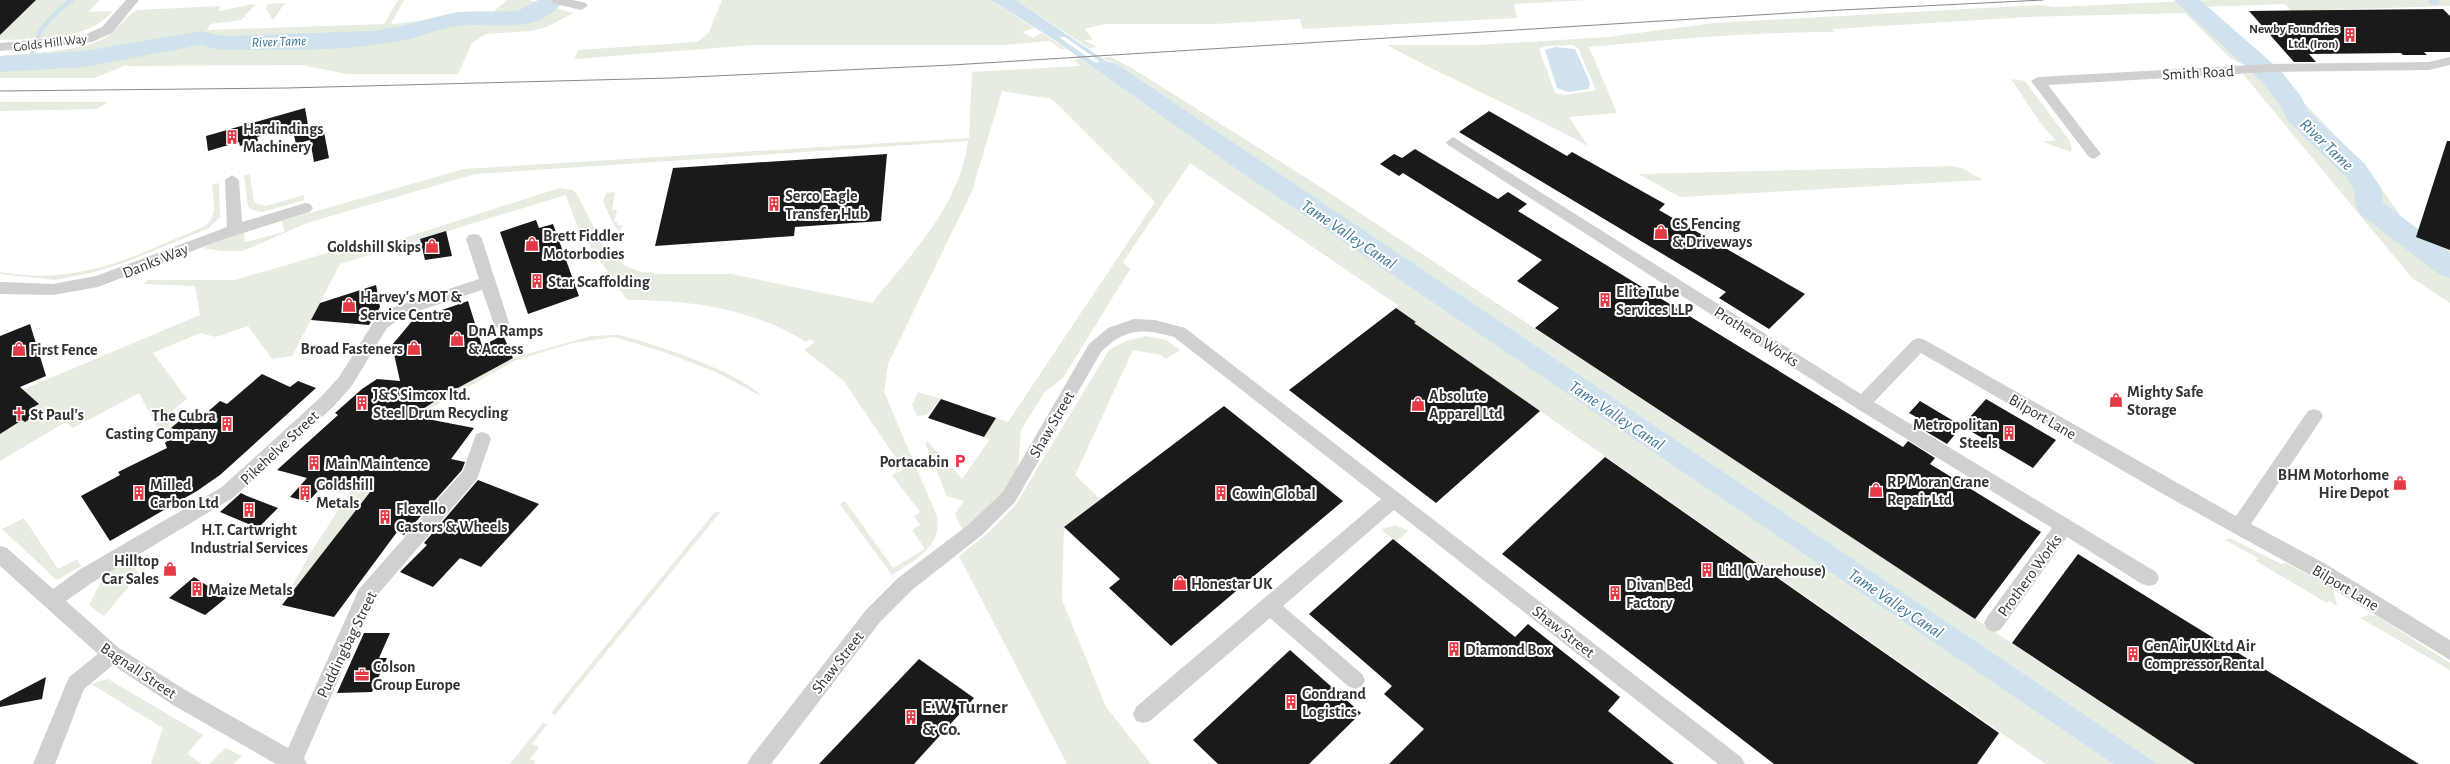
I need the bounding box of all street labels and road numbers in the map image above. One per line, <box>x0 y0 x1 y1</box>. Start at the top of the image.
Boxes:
street label: Golds Hill Way <box>13 32 88 54</box>
street label: Smith Road <box>2162 63 2234 83</box>
street label: Danks Way <box>120 241 191 282</box>
street label: Prothero Works <box>1711 304 1802 370</box>
street label: Shaw Street <box>1026 388 1077 461</box>
street label: Bilport Lane <box>2006 391 2079 442</box>
street label: Pikehelve Street <box>237 408 322 488</box>
street label: Prothero Works <box>1995 531 2065 620</box>
street label: Bilport Lane <box>2309 562 2382 614</box>
street label: Puddingbag Street <box>314 589 380 700</box>
street label: Shaw Street <box>1529 603 1597 661</box>
street label: Shaw Street <box>809 629 867 697</box>
street label: Bagnall Street <box>98 640 179 702</box>

